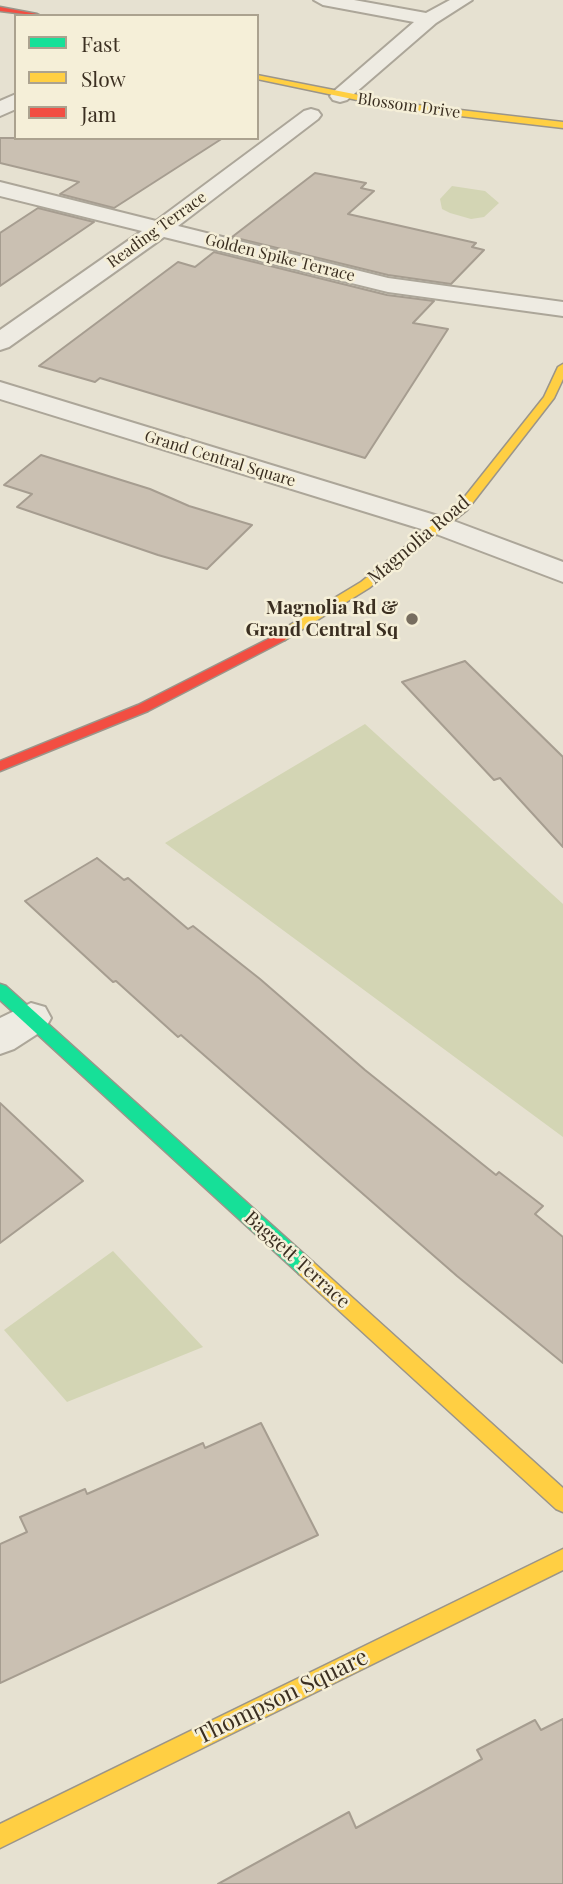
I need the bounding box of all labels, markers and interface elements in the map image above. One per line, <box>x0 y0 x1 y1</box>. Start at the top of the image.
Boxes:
legend <box>14 14 259 140</box>
text: Fast <box>81 29 120 57</box>
text: Slow <box>81 64 126 92</box>
street label: Blossom Drive <box>356 89 462 123</box>
text: Jam <box>81 99 117 127</box>
street label: Reading Terrace <box>104 188 210 272</box>
street label: Golden Spike Terrace <box>203 230 357 286</box>
street label: Grand Central Square <box>142 427 298 491</box>
street label: Magnolia Road <box>363 491 475 589</box>
place label: Magnolia Rd & Grand Central Sq <box>245 597 398 641</box>
marker: Magnolia Rd & Grand Central Sq <box>404 611 420 627</box>
street label: Baggett Terrace <box>240 1207 354 1313</box>
street label: Thompson Square <box>191 1643 373 1751</box>

